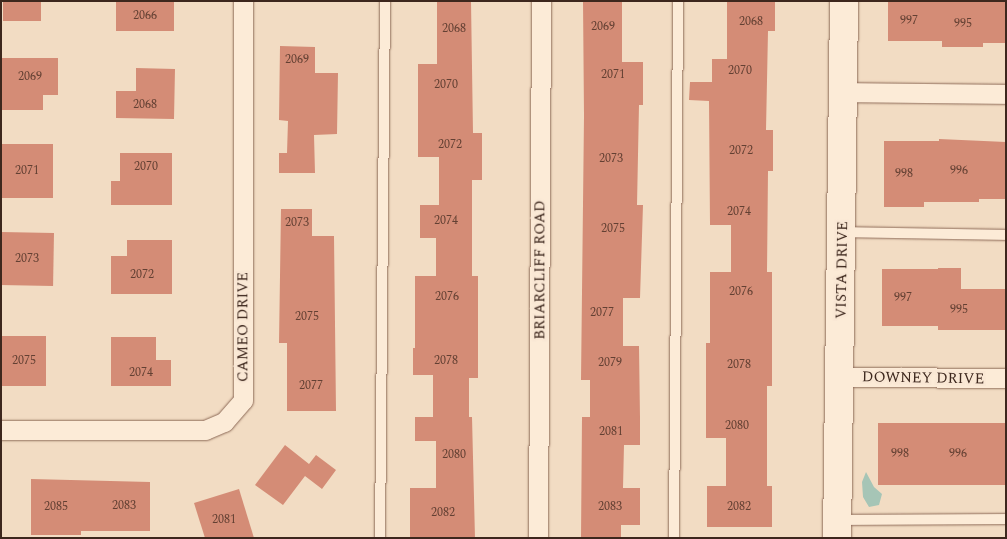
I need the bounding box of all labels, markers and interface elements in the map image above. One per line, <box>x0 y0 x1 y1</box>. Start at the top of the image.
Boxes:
house number: 2066 <box>133 9 157 23</box>
house number: 997 <box>900 14 918 28</box>
house number: 2068 <box>739 15 763 29</box>
house number: 995 <box>954 17 972 31</box>
house number: 2069 <box>591 20 615 34</box>
house number: 2068 <box>442 22 466 36</box>
house number: 2069 <box>285 53 309 67</box>
house number: 2070 <box>728 64 752 78</box>
house number: 2071 <box>601 68 625 82</box>
house number: 2069 <box>18 70 42 84</box>
house number: 2070 <box>434 78 458 92</box>
house number: 2068 <box>133 98 157 112</box>
house number: 2072 <box>438 138 462 152</box>
house number: 2072 <box>729 144 753 158</box>
house number: 2073 <box>599 152 623 166</box>
house number: 2070 <box>134 160 158 174</box>
house number: 2071 <box>15 164 39 178</box>
house number: 996 <box>950 164 968 178</box>
house number: 998 <box>895 167 913 181</box>
street label: BRIARCLIFF ROAD <box>531 200 549 340</box>
house number: 2074 <box>727 205 751 219</box>
house number: 2074 <box>434 214 458 228</box>
house number: 2073 <box>285 216 309 230</box>
street label: VISTA DRIVE <box>832 221 852 319</box>
house number: 2075 <box>601 222 625 236</box>
house number: 2073 <box>15 252 39 266</box>
house number: 2072 <box>130 268 154 282</box>
street label: CAMEO DRIVE <box>234 272 252 382</box>
house number: 2076 <box>729 285 753 299</box>
house number: 2076 <box>435 290 459 304</box>
house number: 997 <box>894 291 912 305</box>
house number: 995 <box>950 303 968 317</box>
house number: 2077 <box>590 306 614 320</box>
house number: 2075 <box>295 310 319 324</box>
house number: 2075 <box>12 354 36 368</box>
house number: 2078 <box>434 354 458 368</box>
house number: 2079 <box>598 356 622 370</box>
house number: 2078 <box>727 358 751 372</box>
house number: 2074 <box>129 366 153 380</box>
street label: DOWNEY DRIVE <box>862 368 984 388</box>
house number: 2077 <box>299 379 323 393</box>
house number: 2080 <box>725 419 749 433</box>
house number: 2081 <box>599 425 623 439</box>
house number: 998 <box>891 447 909 461</box>
house number: 996 <box>949 447 967 461</box>
house number: 2080 <box>442 448 466 462</box>
house number: 2083 <box>112 499 136 513</box>
house number: 2085 <box>44 500 68 514</box>
house number: 2083 <box>598 500 622 514</box>
house number: 2082 <box>727 500 751 514</box>
house number: 2082 <box>431 506 455 520</box>
house number: 2081 <box>212 513 236 527</box>

